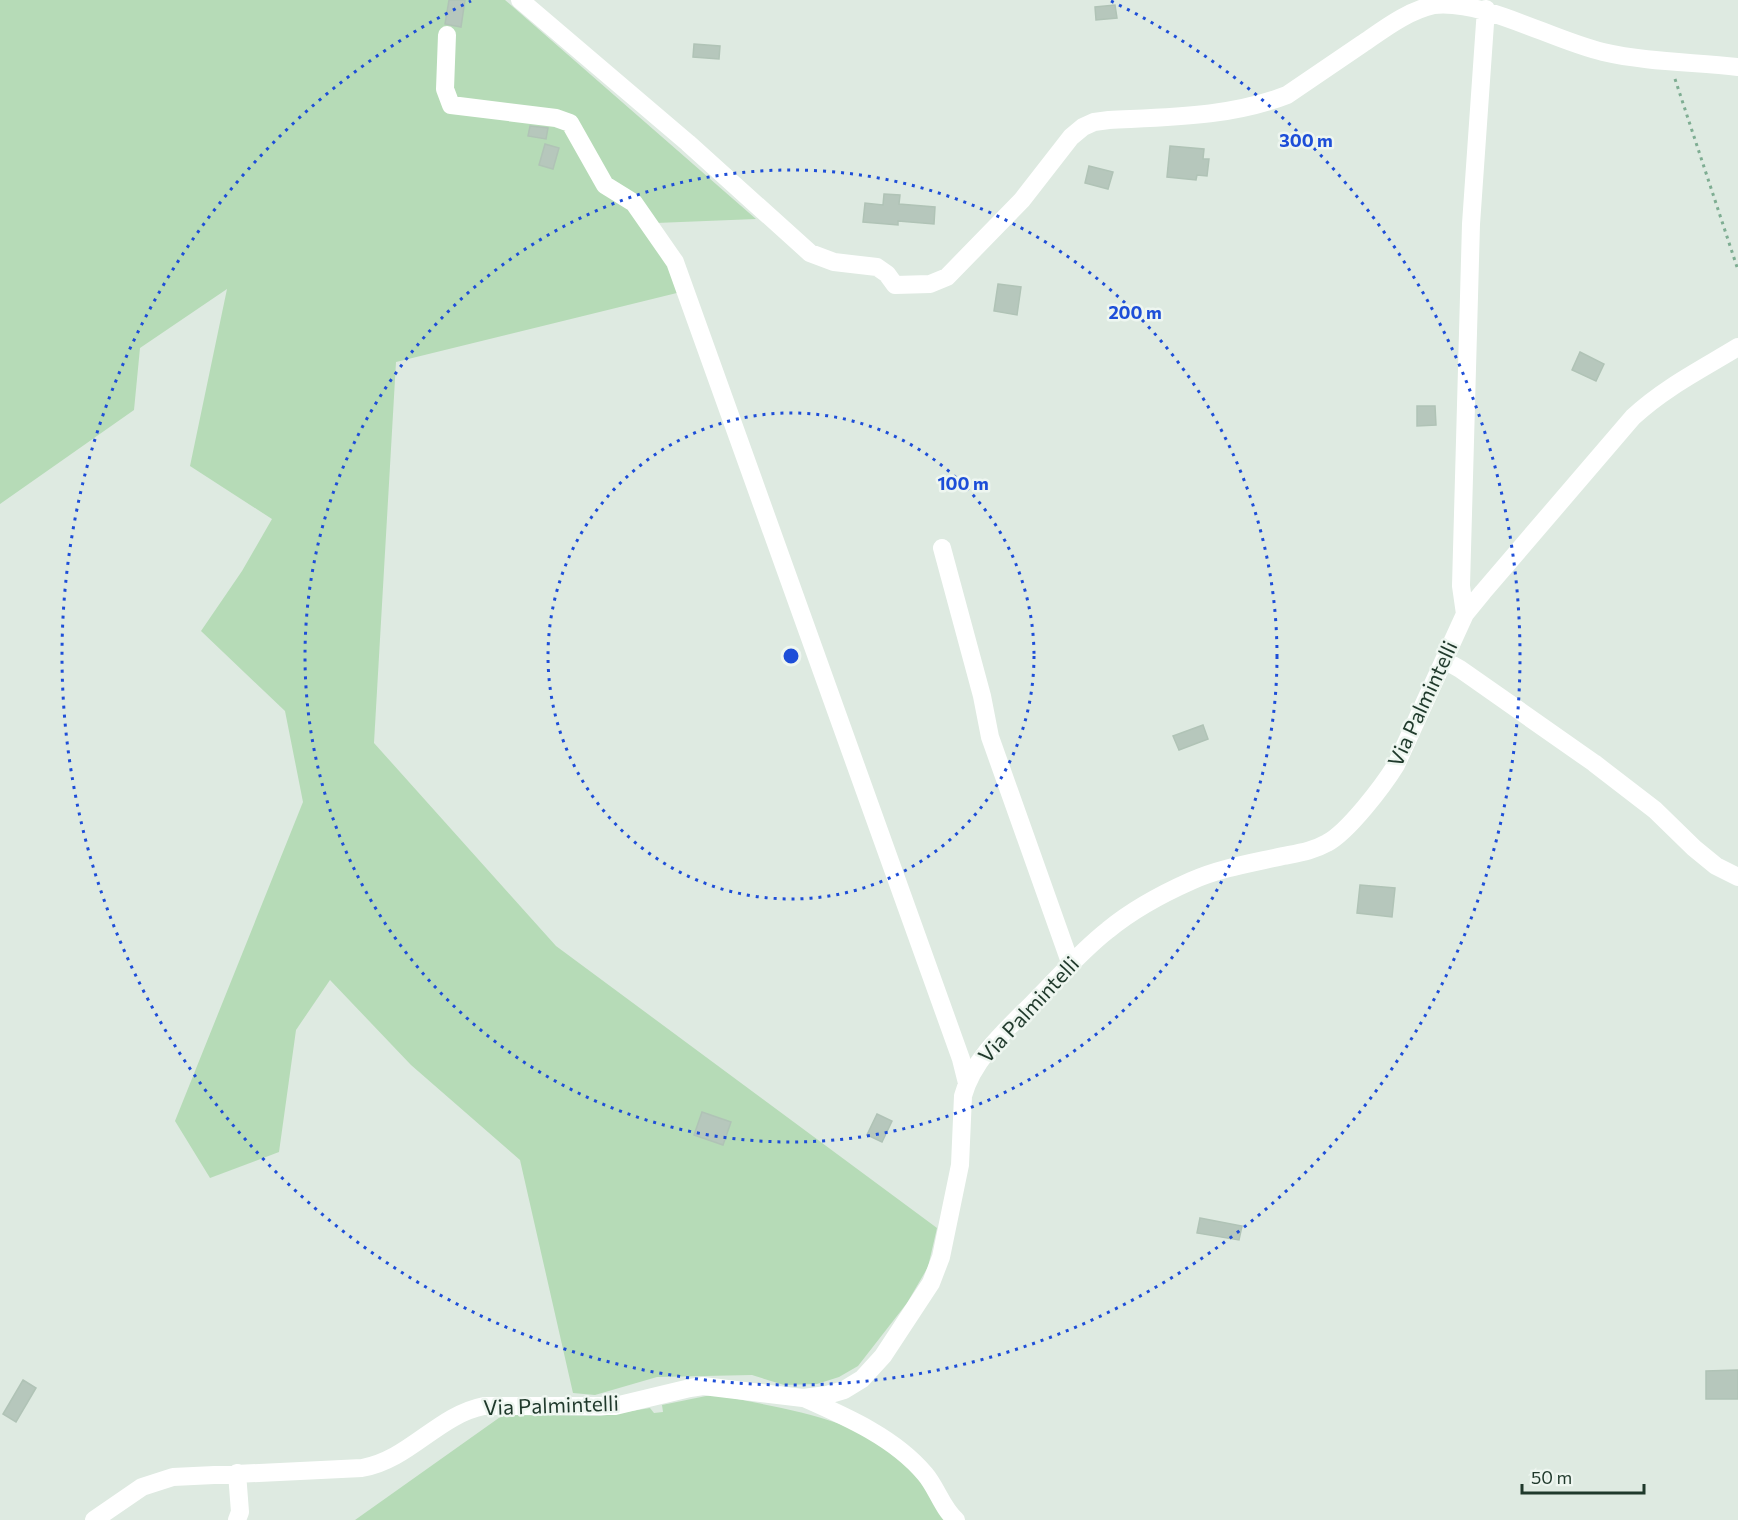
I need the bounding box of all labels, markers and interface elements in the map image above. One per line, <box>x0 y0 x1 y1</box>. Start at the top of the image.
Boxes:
text: 300 m <box>1279 129 1333 151</box>
text: 200 m <box>1108 301 1162 323</box>
text: 100 m <box>937 472 989 494</box>
street label: Via Palmintelli <box>1382 637 1462 770</box>
centre of rings <box>781 646 801 666</box>
street label: Via Palmintelli <box>972 951 1083 1067</box>
street label: Via Palmintelli <box>483 1390 619 1419</box>
scale bar <box>1522 1457 1644 1495</box>
text: 50 m <box>1531 1466 1572 1488</box>

